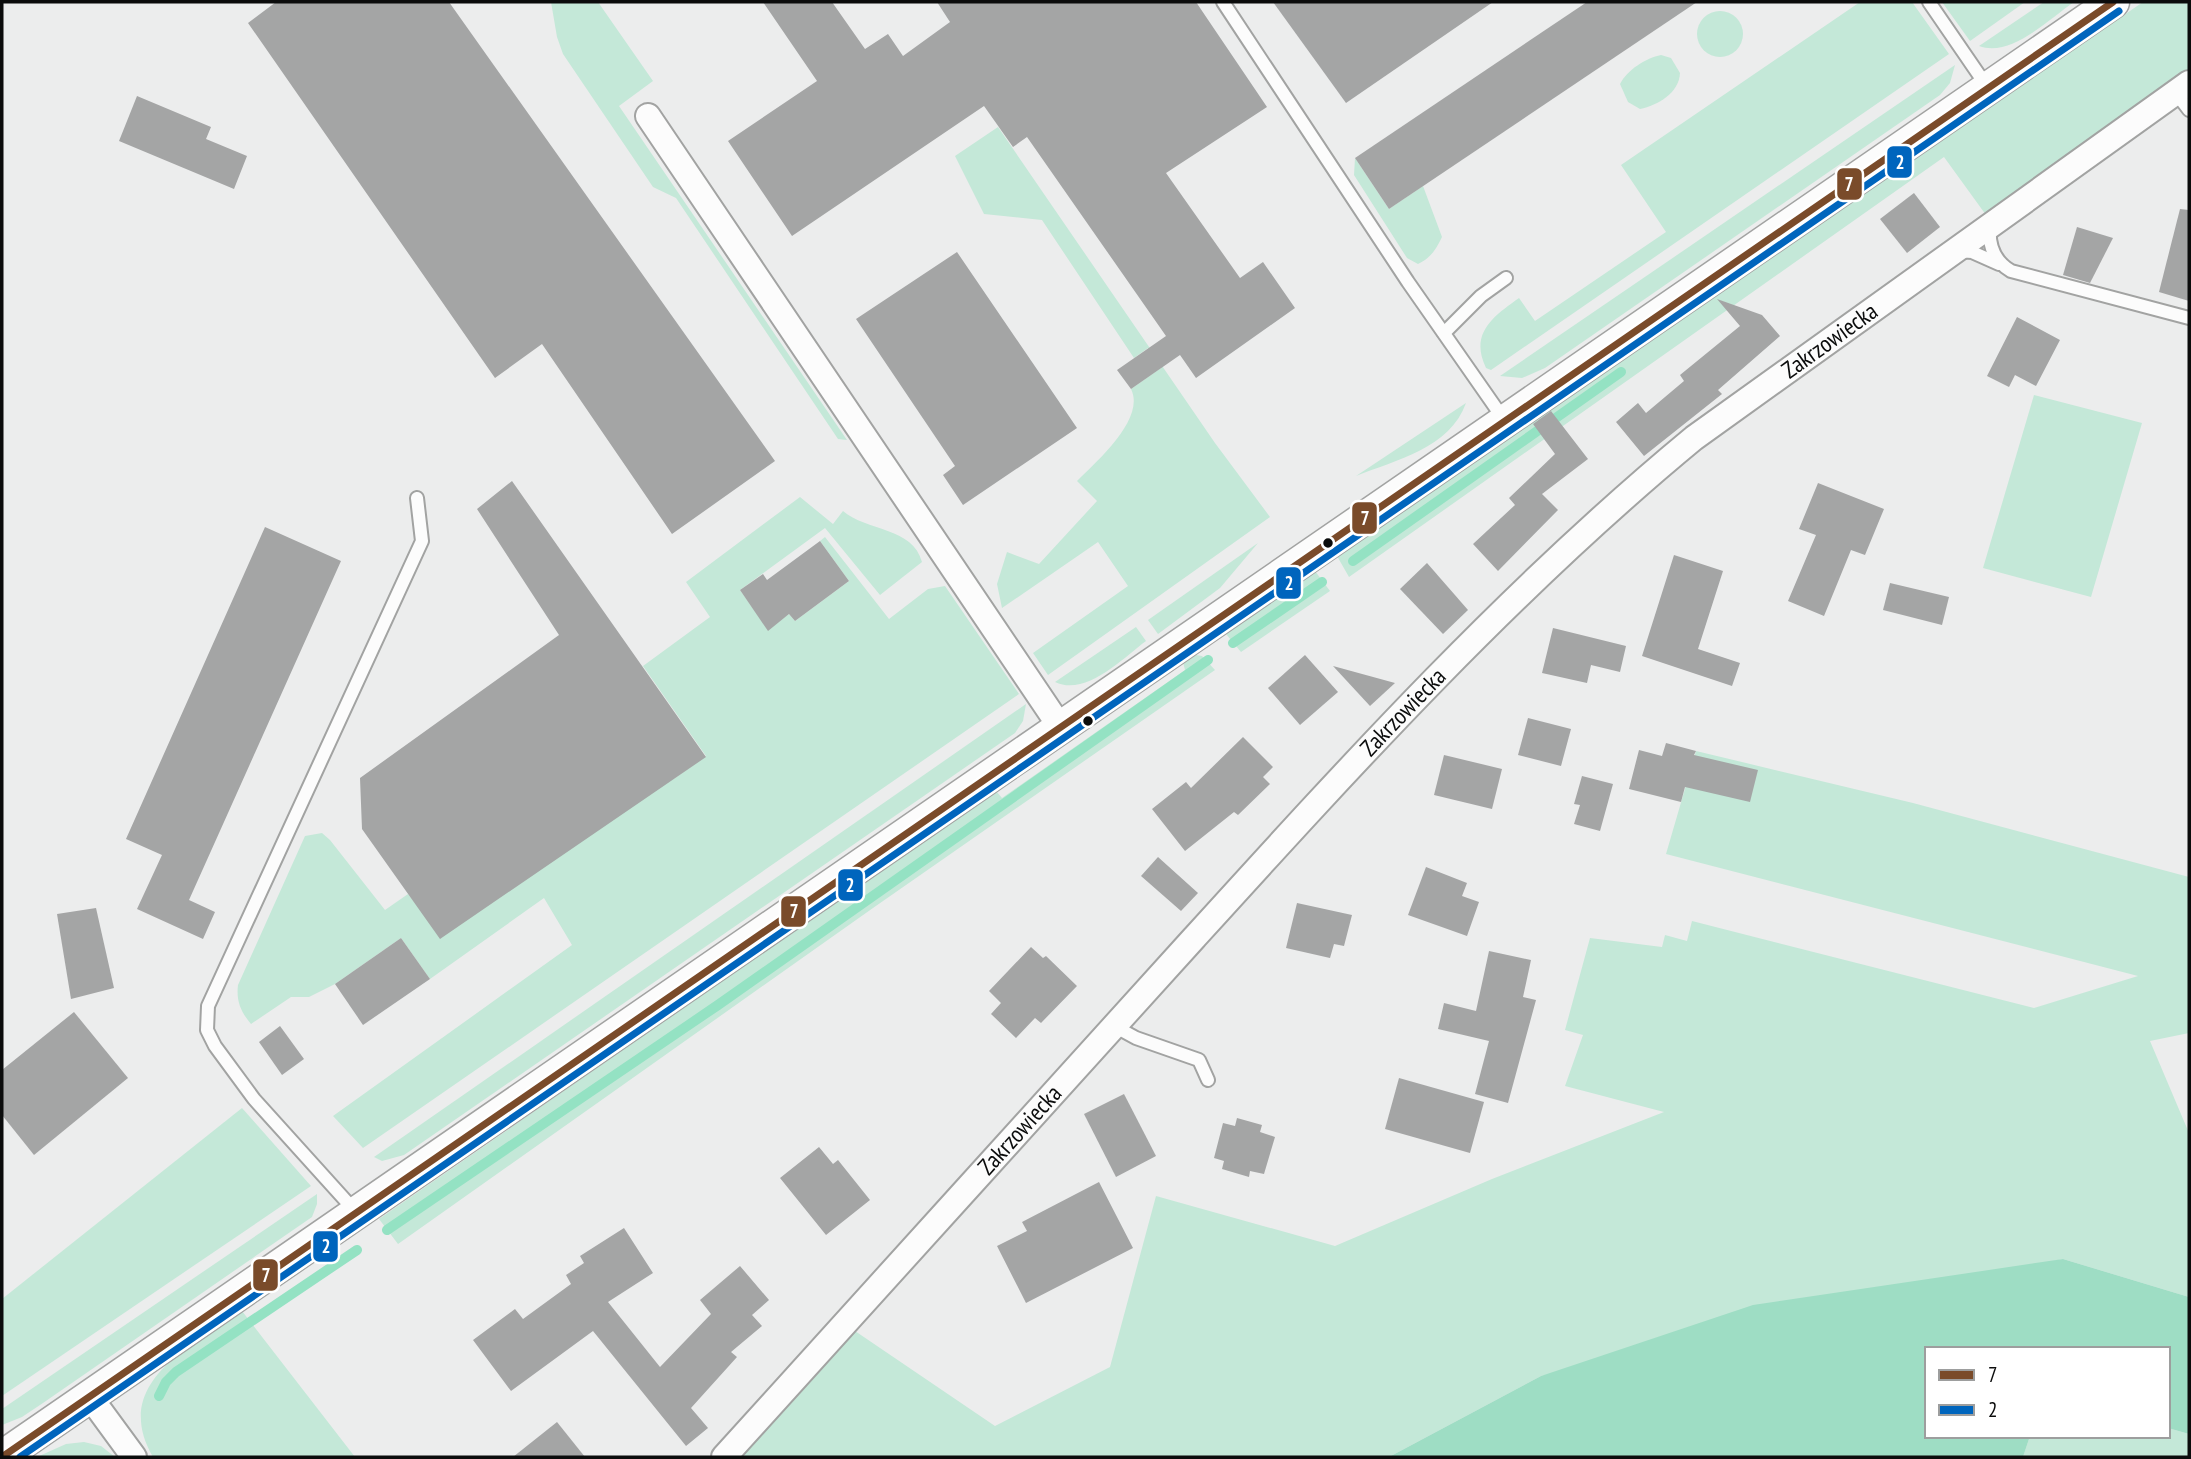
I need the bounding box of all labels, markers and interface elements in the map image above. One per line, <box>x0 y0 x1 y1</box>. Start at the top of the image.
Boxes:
line badge: 2 <box>1886 145 1913 179</box>
text: 2 <box>1895 150 1905 174</box>
line badge: 7 <box>1836 167 1863 201</box>
text: 7 <box>1844 172 1854 196</box>
street label: Zakrzowiecka <box>1775 295 1884 385</box>
line badge: 7 <box>1351 501 1378 535</box>
text: 7 <box>1360 506 1370 530</box>
unlabelled marker <box>1321 536 1335 550</box>
line badge: 2 <box>1275 566 1302 600</box>
text: 2 <box>1284 571 1294 595</box>
street label: Zakrzowiecka <box>1353 661 1452 762</box>
unlabelled marker <box>1081 714 1095 728</box>
line badge: 2 <box>837 868 864 902</box>
text: 2 <box>845 873 855 897</box>
line badge: 7 <box>780 895 807 928</box>
text: 7 <box>789 899 799 923</box>
street label: Zakrzowiecka <box>971 1078 1068 1181</box>
line badge: 2 <box>312 1230 339 1263</box>
text: 2 <box>321 1234 331 1258</box>
line badge: 7 <box>252 1258 279 1292</box>
text: 7 <box>261 1263 271 1287</box>
legend <box>1925 1347 2170 1438</box>
text: 7 <box>1988 1361 1997 1388</box>
text: 2 <box>1988 1396 1997 1423</box>

